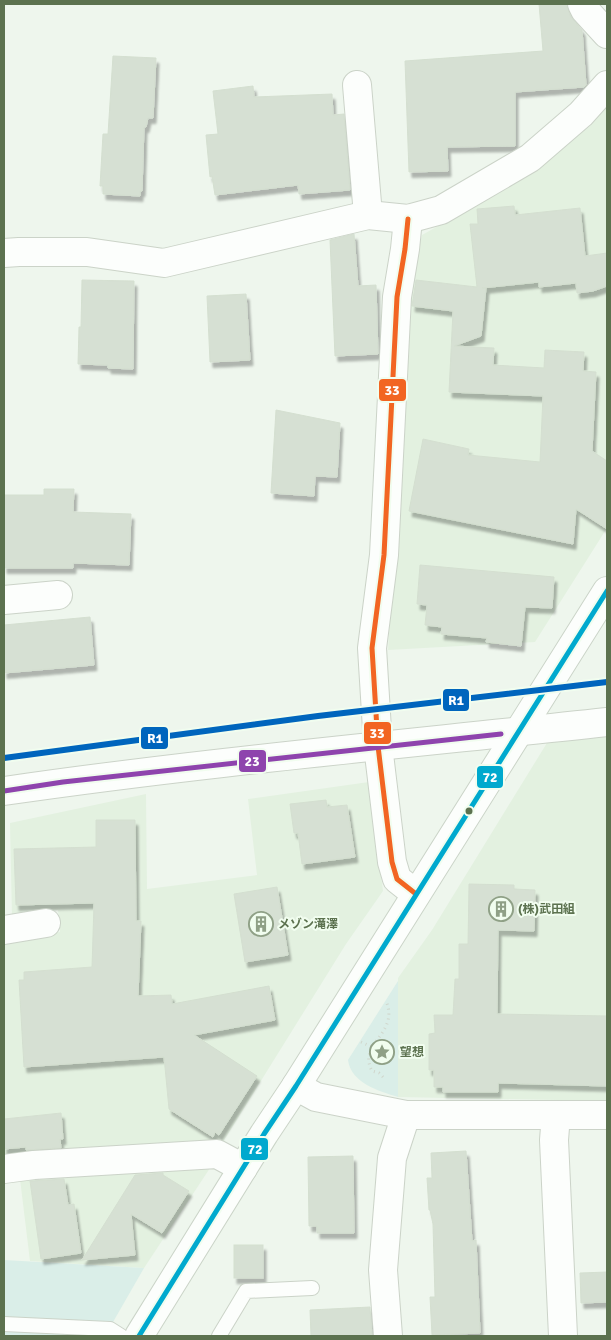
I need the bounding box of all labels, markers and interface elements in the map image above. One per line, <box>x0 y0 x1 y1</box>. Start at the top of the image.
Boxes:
line badge: 33 <box>378 378 407 402</box>
text: 33 <box>384 382 400 399</box>
line badge: R1 <box>442 688 470 712</box>
text: R1 <box>448 692 465 709</box>
line badge: 33 <box>363 721 392 745</box>
text: 33 <box>369 725 385 742</box>
line badge: R1 <box>140 726 169 750</box>
text: R1 <box>147 730 164 747</box>
line badge: 23 <box>238 749 267 773</box>
text: 23 <box>244 753 260 770</box>
line badge: 72 <box>476 765 504 789</box>
text: 72 <box>482 769 498 786</box>
unlabelled marker <box>464 806 474 816</box>
building icon: (株)武田組 <box>488 896 514 922</box>
place label: (株)武田組 <box>518 902 575 917</box>
building icon: メゾン滝澤 <box>248 911 274 937</box>
place label: メゾン滝澤 <box>278 917 338 932</box>
place icon: 望想 <box>369 1039 395 1065</box>
place label: 望想 <box>400 1045 424 1060</box>
line badge: 72 <box>240 1137 269 1161</box>
text: 72 <box>247 1141 263 1158</box>

